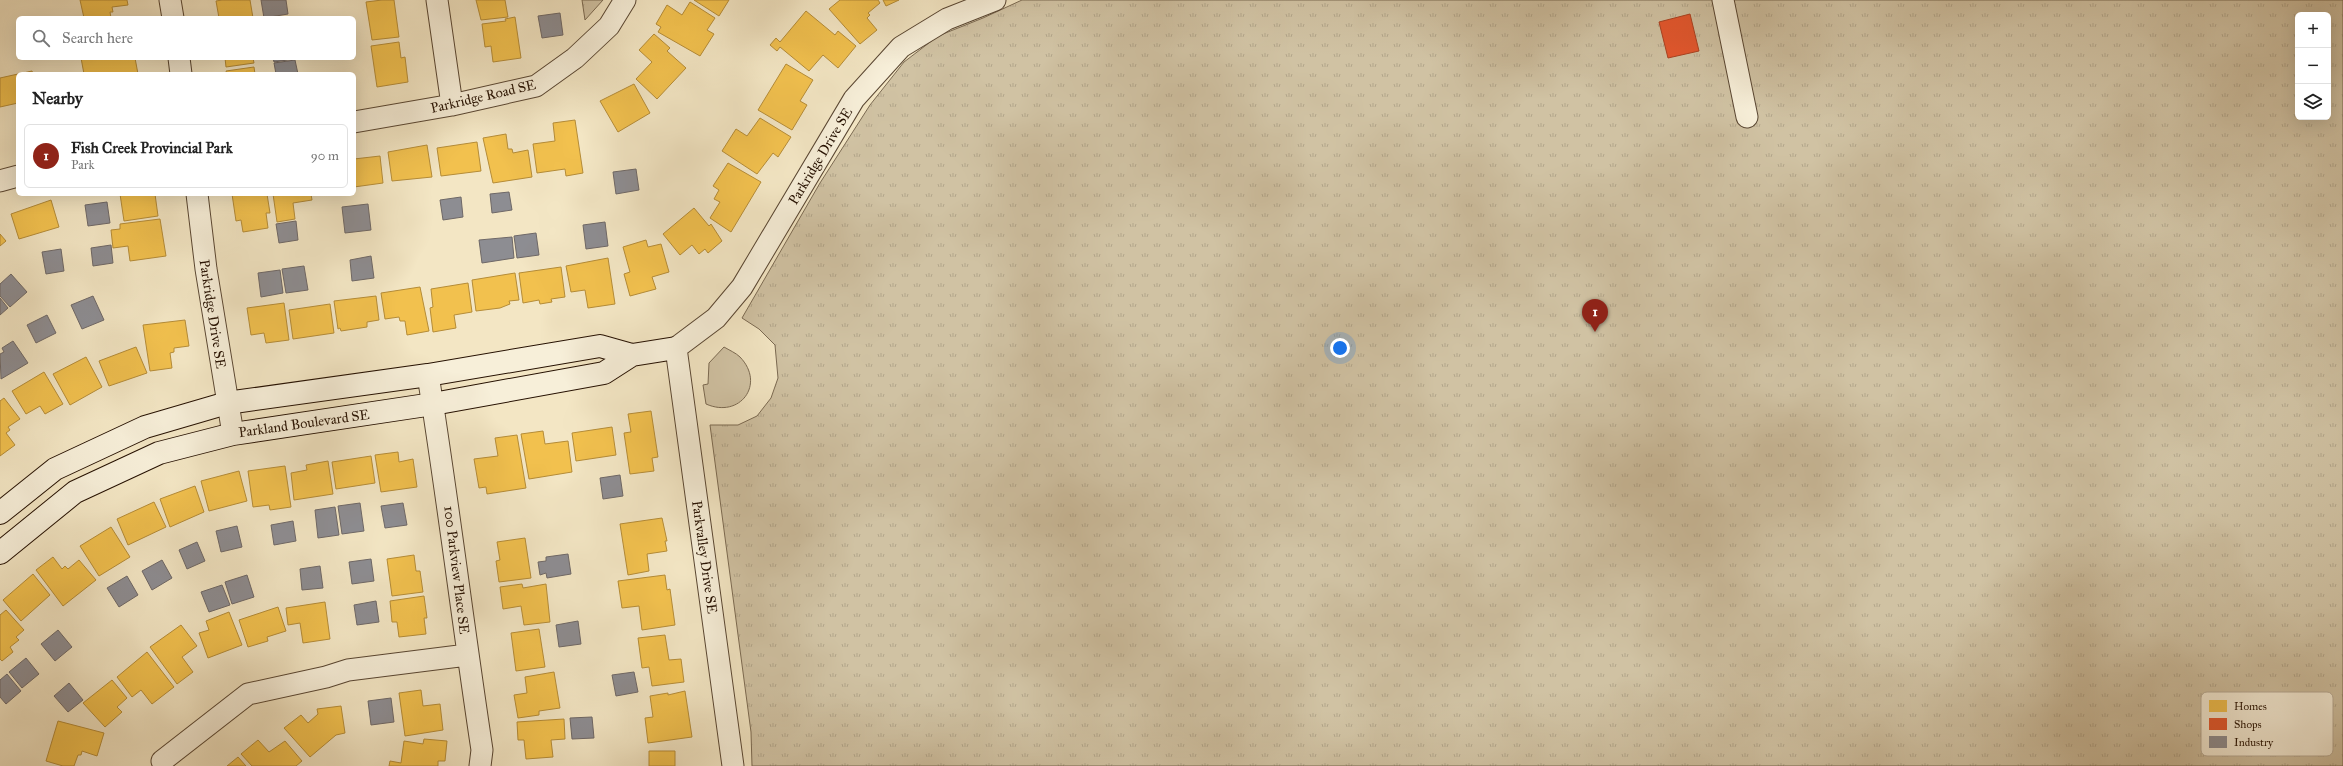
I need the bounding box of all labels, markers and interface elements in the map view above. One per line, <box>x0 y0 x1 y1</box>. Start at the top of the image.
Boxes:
map controls <box>2295 12 2331 120</box>
button: + <box>2295 12 2331 48</box>
search box <box>16 16 356 60</box>
icon: search <box>30 27 52 49</box>
text: Search here <box>62 29 133 47</box>
button: − <box>2295 48 2331 84</box>
street label: Parkridge Road SE <box>429 76 537 117</box>
button: layers <box>2295 84 2331 120</box>
text: Nearby <box>32 88 83 109</box>
street label: Parkridge Drive SE <box>785 105 856 208</box>
text: Fish Creek Provincial Park <box>71 139 233 157</box>
text: 1 <box>43 148 49 164</box>
text: 90 m <box>311 148 339 164</box>
text: Park <box>71 157 95 173</box>
street label: Parkridge Drive SE <box>195 258 230 370</box>
pin: 1 <box>1582 299 1608 332</box>
your location <box>1330 338 1350 358</box>
street label: Parkland Boulevard SE <box>238 406 371 441</box>
street label: Parkvalley Drive SE <box>688 499 721 615</box>
street label: 100 Parkview Place SE <box>440 505 473 635</box>
legend <box>2201 692 2333 756</box>
text: Homes <box>2234 700 2267 713</box>
text: Shops <box>2234 718 2262 731</box>
text: Industry <box>2234 736 2274 749</box>

